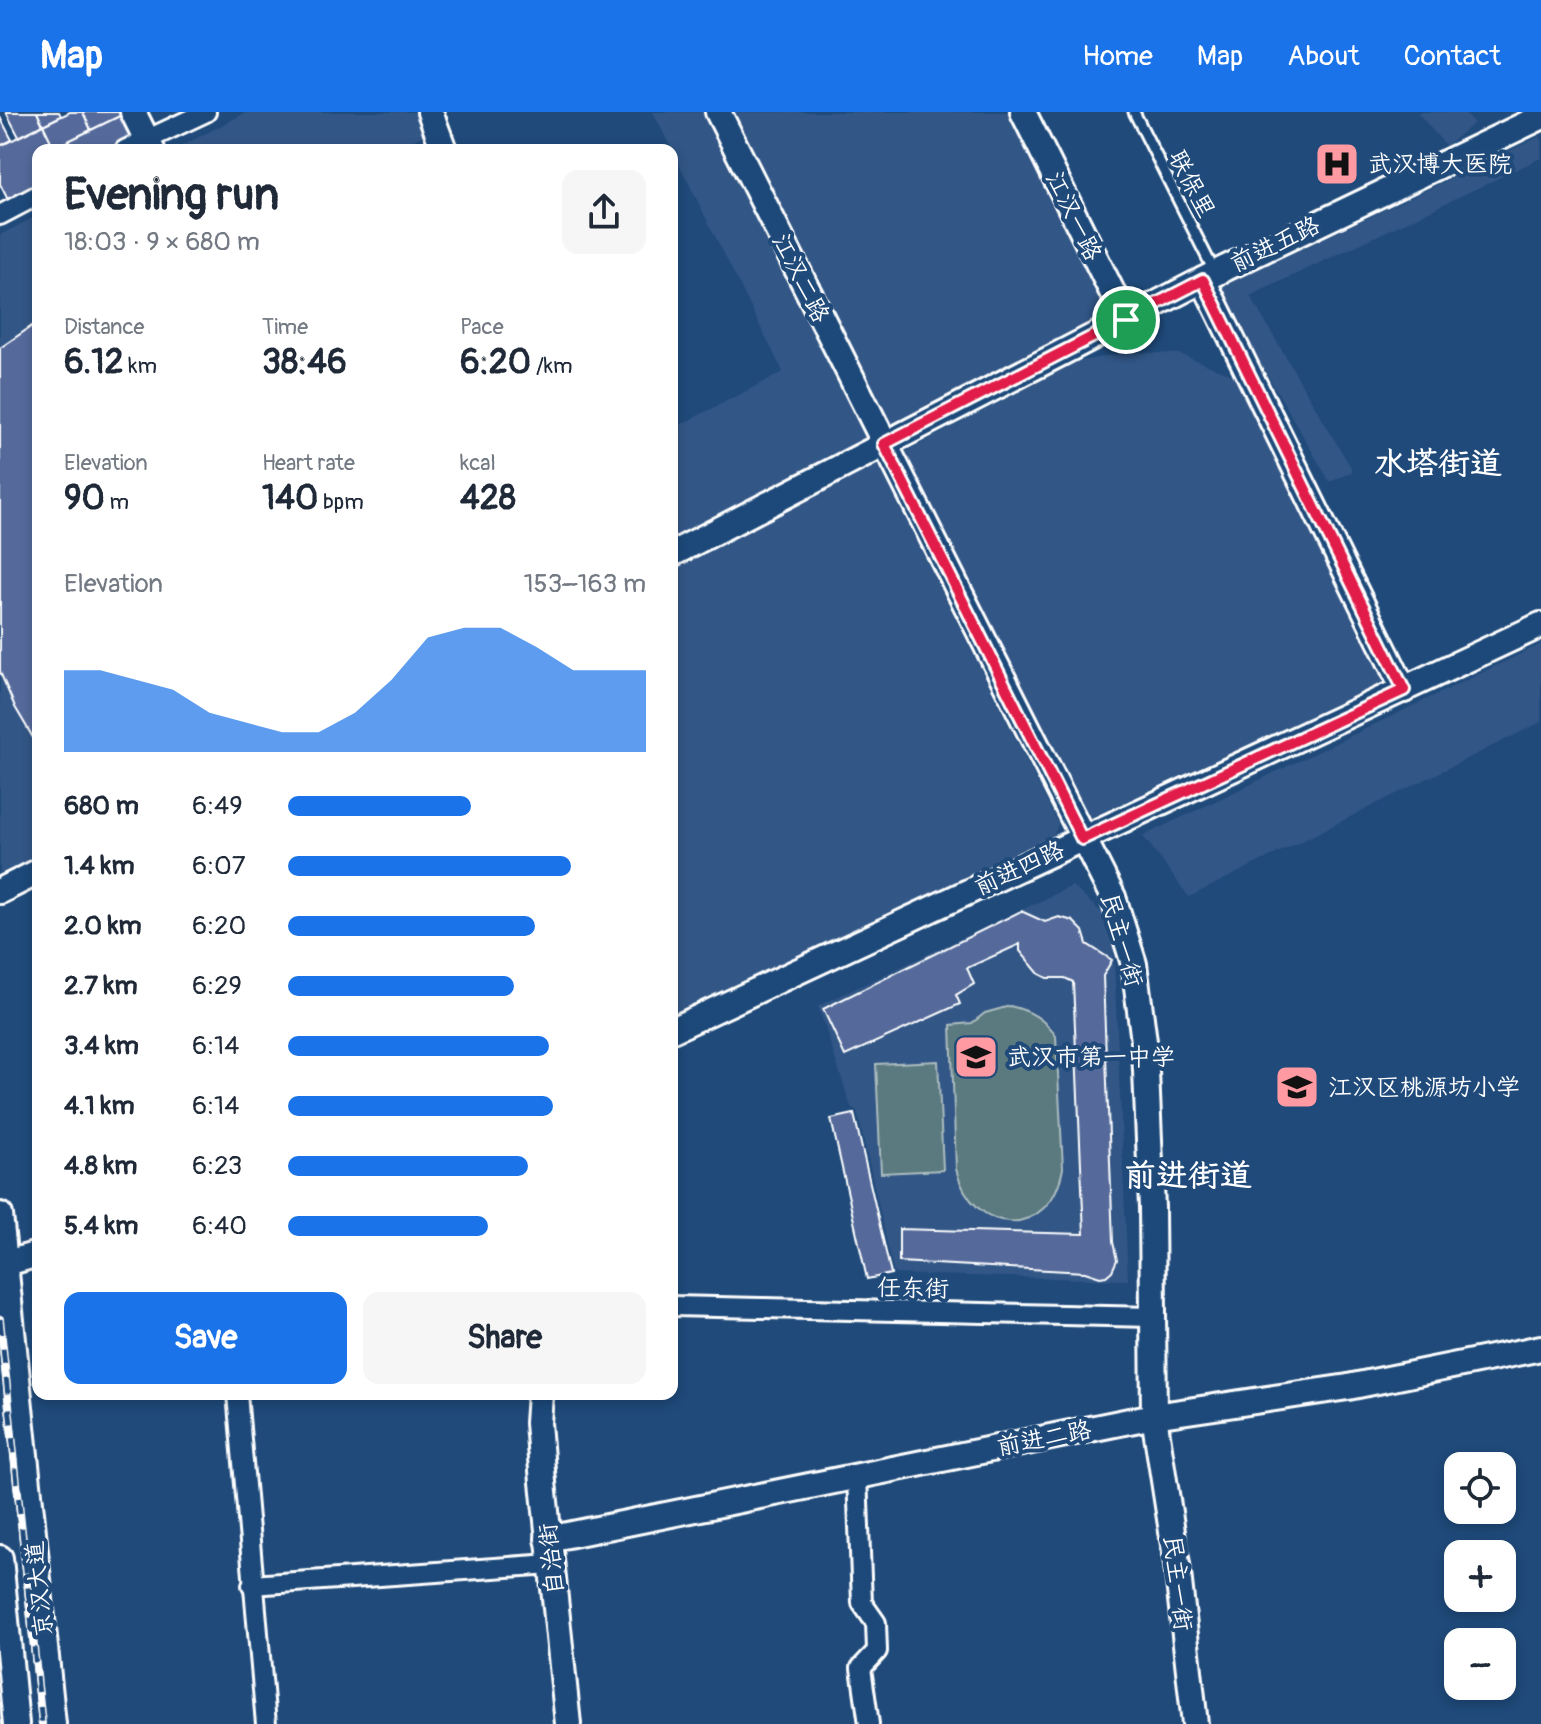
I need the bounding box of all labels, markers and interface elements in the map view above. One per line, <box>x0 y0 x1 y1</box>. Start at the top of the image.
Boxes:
text: Map <box>40 32 103 80</box>
text: Home <box>1082 39 1153 74</box>
text: Map <box>1197 39 1243 74</box>
text: About <box>1287 39 1360 74</box>
text: Contact <box>1404 39 1501 74</box>
hospital icon: 武汉博大医院 <box>1313 140 1361 188</box>
street label: 联保里 <box>1162 146 1221 223</box>
place label: 武汉博大医院 <box>1368 150 1512 179</box>
street label: 江汉一路 <box>1039 167 1108 266</box>
text: Evening run <box>64 168 279 223</box>
button: share <box>562 170 646 254</box>
street label: 前进五路 <box>1226 210 1325 279</box>
text: 18:03 · 9 × 680 m <box>64 226 260 258</box>
street label: 江汉二路 <box>766 229 835 328</box>
pin <box>1092 286 1160 354</box>
icon: arrive <box>1104 298 1148 342</box>
text: Distance <box>64 313 144 341</box>
text: Time <box>262 313 308 341</box>
text: Pace <box>460 313 504 341</box>
text: 6.12 <box>64 341 124 384</box>
text: 38:46 <box>262 341 347 384</box>
text: 6:20 <box>460 341 531 384</box>
text: km <box>124 352 157 380</box>
text: /km <box>531 352 573 380</box>
district label: 水塔街道 <box>1374 444 1502 484</box>
text: Elevation <box>64 449 148 477</box>
text: Heart rate <box>262 449 355 477</box>
text: kcal <box>460 449 496 477</box>
text: 90 <box>64 477 105 520</box>
text: 140 <box>262 477 318 520</box>
text: 428 <box>460 477 516 520</box>
text: m <box>105 488 129 516</box>
text: bpm <box>318 488 364 516</box>
text: Elevation <box>64 568 163 600</box>
text: 153–163 m <box>523 568 646 600</box>
text: 680 m <box>64 790 139 822</box>
text: 6:49 <box>192 790 243 822</box>
street label: 前进四路 <box>970 835 1069 902</box>
text: 1.4 km <box>64 850 135 882</box>
text: 6:07 <box>192 850 246 882</box>
street label: 民主一街 <box>1094 890 1149 990</box>
text: 2.0 km <box>64 910 142 942</box>
text: 6:20 <box>192 910 246 942</box>
text: 2.7 km <box>64 970 138 1002</box>
text: 6:29 <box>192 970 242 1002</box>
text: 3.4 km <box>64 1030 139 1062</box>
text: 6:14 <box>192 1030 239 1062</box>
school or university icon: 武汉市第一中学 <box>952 1033 1000 1081</box>
place label: 武汉市第一中学 <box>1007 1043 1175 1072</box>
school or university icon: 江汉区桃源坊小学 <box>1273 1063 1321 1111</box>
place label: 江汉区桃源坊小学 <box>1328 1073 1520 1102</box>
text: 4.1 km <box>64 1090 135 1122</box>
text: 6:14 <box>192 1090 239 1122</box>
text: 4.8 km <box>64 1150 137 1182</box>
text: 6:23 <box>192 1150 242 1182</box>
district label: 前进街道 <box>1124 1156 1252 1196</box>
text: 5.4 km <box>64 1210 138 1242</box>
text: 6:40 <box>192 1210 247 1242</box>
street label: 任东街 <box>877 1273 949 1304</box>
button: Save <box>64 1292 347 1384</box>
button: Share <box>363 1292 646 1384</box>
street label: 前进二路 <box>994 1415 1094 1462</box>
map controls <box>1444 1452 1516 1700</box>
button: locate <box>1444 1452 1516 1524</box>
street label: 自治街 <box>533 1522 570 1596</box>
street label: 民主一街 <box>1157 1534 1198 1632</box>
street label: 京汉大道 <box>20 1540 59 1638</box>
button: + <box>1444 1540 1516 1612</box>
button: − <box>1444 1628 1516 1700</box>

